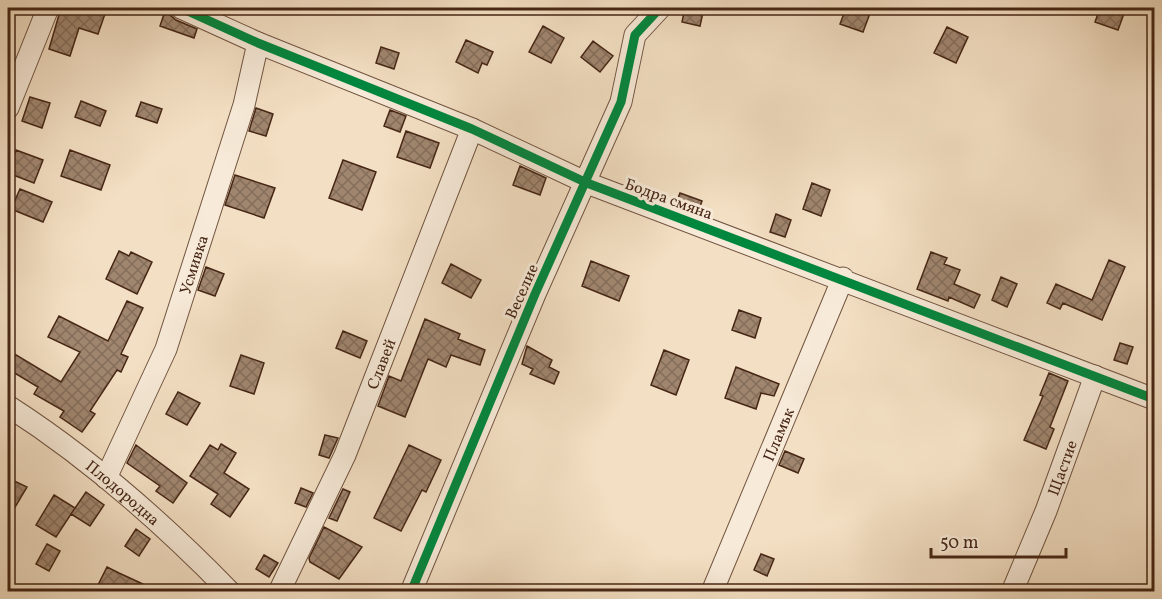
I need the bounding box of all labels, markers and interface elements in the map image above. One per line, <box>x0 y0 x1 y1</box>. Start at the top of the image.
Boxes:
street label: Бодра смяна <box>621 174 715 226</box>
street label: Усмивка <box>175 232 215 298</box>
street label: Веселие <box>501 261 545 323</box>
street label: Славей <box>363 336 402 393</box>
street label: Пламък <box>759 404 801 465</box>
street label: Щастие <box>1043 438 1084 499</box>
street label: Плодородна <box>80 456 164 532</box>
scale bar <box>931 521 1066 559</box>
text: 50 m <box>940 531 979 556</box>

